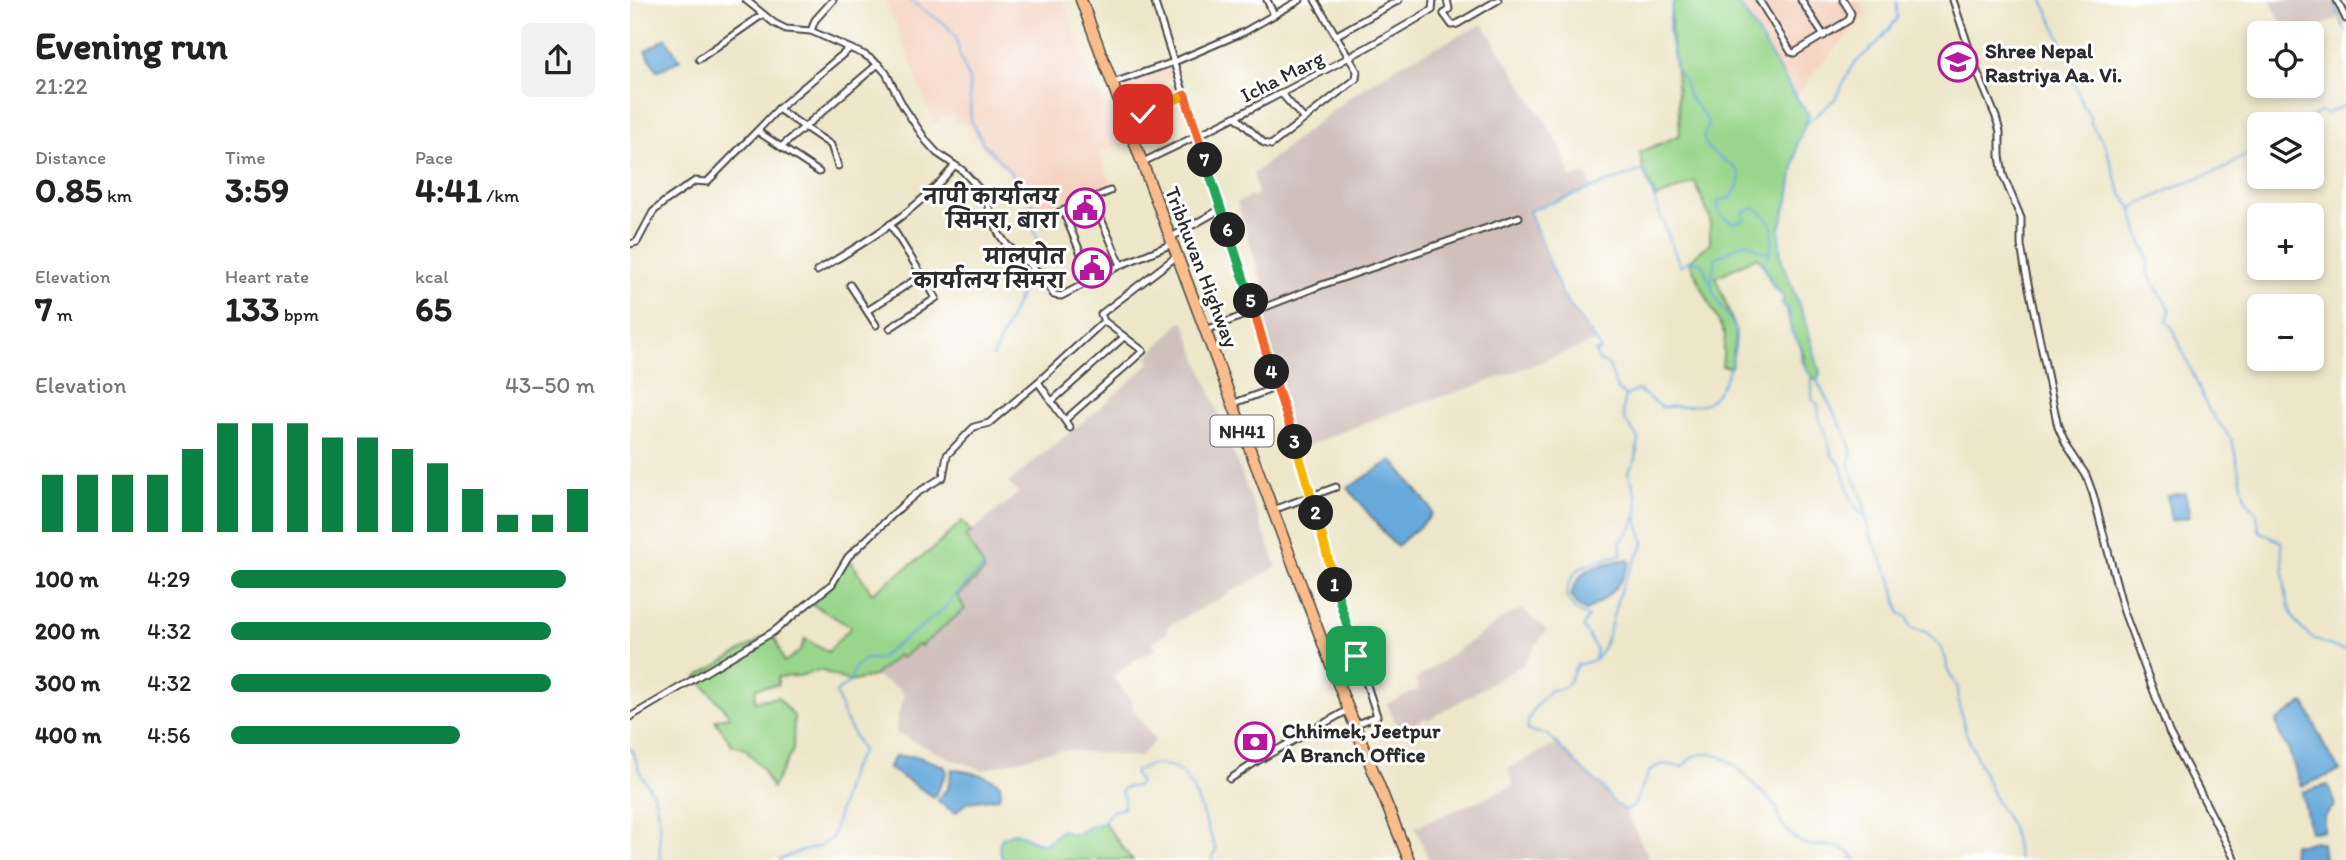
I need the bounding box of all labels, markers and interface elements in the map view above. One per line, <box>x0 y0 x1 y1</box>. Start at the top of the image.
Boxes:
map controls <box>2247 21 2324 371</box>
button: locate <box>2247 21 2324 98</box>
text: Evening run <box>35 23 228 69</box>
button: share <box>521 23 595 97</box>
place label: Shree Nepal Rastriya Aa. Vi. <box>1985 38 2122 88</box>
school or university icon: Shree Nepal Rastriya Aa. Vi. <box>1937 41 1979 83</box>
street label: Icha Marg <box>1236 44 1328 108</box>
text: 21:22 <box>35 72 88 100</box>
pin <box>1113 84 1173 144</box>
icon: check <box>1124 95 1162 133</box>
button: layers <box>2247 112 2324 189</box>
pin: 7 <box>1188 142 1222 178</box>
text: Distance <box>35 146 106 169</box>
text: Time <box>225 146 266 169</box>
text: Pace <box>415 146 453 169</box>
text: 7 <box>1200 148 1209 171</box>
text: 0.85 <box>35 169 103 211</box>
text: 3:59 <box>225 169 289 211</box>
text: 4:41 <box>415 169 482 211</box>
place label: नापी कार्यालय सिमरा, बारा <box>922 180 1060 233</box>
street label: Tribhuvan Highway <box>1160 183 1244 351</box>
text: km <box>103 184 132 207</box>
text: /km <box>482 184 519 207</box>
public building icon: नापी कार्यालय सिमरा, बारा <box>1064 187 1106 229</box>
button: + <box>2247 203 2324 280</box>
pin: 6 <box>1210 212 1246 247</box>
text: 6 <box>1222 218 1233 241</box>
place label: मालपोत कार्यालय सिमरा <box>912 241 1067 293</box>
public building icon: मालपोत कार्यालय सिमरा <box>1071 247 1113 289</box>
text: Elevation <box>35 265 111 288</box>
text: Heart rate <box>225 265 309 288</box>
text: kcal <box>415 265 449 288</box>
pin: 5 <box>1234 284 1268 318</box>
text: 7 <box>35 288 52 330</box>
text: 133 <box>225 288 279 330</box>
text: 65 <box>415 288 452 330</box>
text: 5 <box>1246 289 1255 312</box>
button: − <box>2247 294 2324 371</box>
text: m <box>52 303 73 326</box>
text: bpm <box>279 303 319 326</box>
pin: 4 <box>1254 354 1290 390</box>
text: 4 <box>1266 360 1277 383</box>
text: Elevation <box>35 371 126 399</box>
text: 43–50 m <box>505 371 595 399</box>
road number: NH41 <box>1210 416 1274 446</box>
pin: 3 <box>1278 424 1312 460</box>
text: 3 <box>1289 430 1300 453</box>
pin: 2 <box>1298 496 1334 530</box>
text: 2 <box>1311 501 1321 524</box>
text: 100 m <box>35 565 99 593</box>
text: 4:29 <box>147 565 191 593</box>
pin: 1 <box>1318 568 1352 602</box>
text: 1 <box>1330 573 1339 596</box>
text: 200 m <box>35 617 100 645</box>
text: 4:32 <box>147 617 191 645</box>
pin <box>1326 626 1386 686</box>
icon: arrive <box>1337 637 1375 675</box>
text: 300 m <box>35 669 100 697</box>
text: 4:32 <box>147 669 191 697</box>
place label: Chhimek, Jeetpur A Branch Office <box>1281 718 1441 767</box>
text: 400 m <box>35 721 102 749</box>
text: 4:56 <box>147 721 191 749</box>
bank icon: Chhimek, Jeetpur A Branch Office <box>1234 721 1276 763</box>

